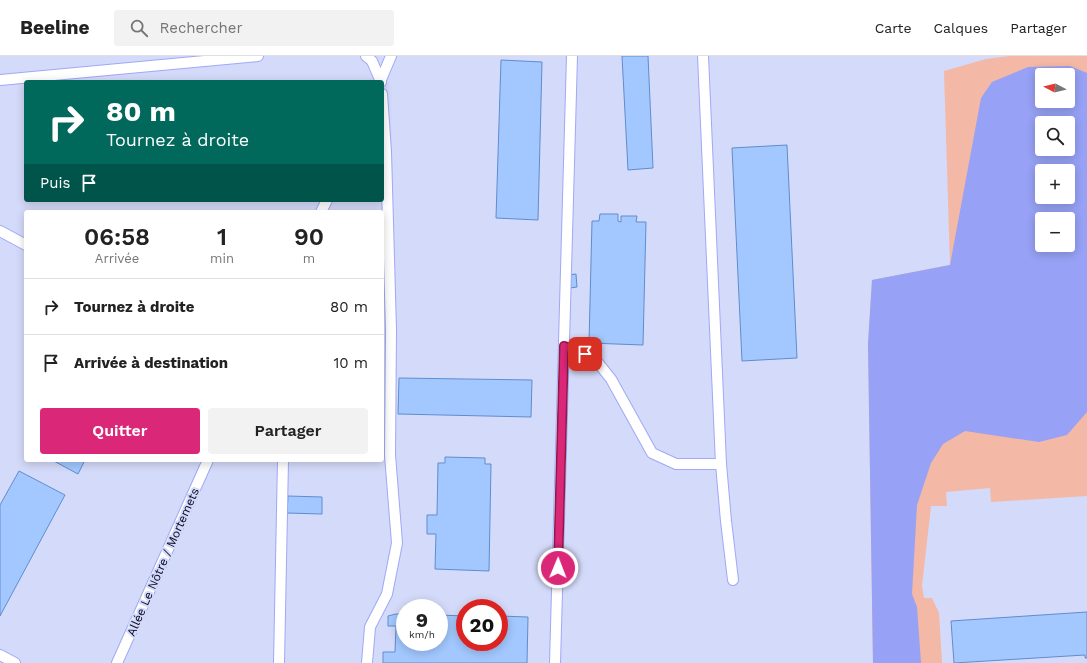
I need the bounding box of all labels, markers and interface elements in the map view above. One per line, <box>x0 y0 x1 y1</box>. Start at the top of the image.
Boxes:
search box <box>114 10 394 46</box>
text: Beeline <box>20 16 90 39</box>
icon: search <box>128 17 150 39</box>
text: Rechercher <box>160 19 243 37</box>
text: Carte <box>875 20 912 36</box>
text: Calques <box>934 20 988 36</box>
text: Partager <box>1010 20 1067 36</box>
north arrow <box>1035 68 1075 108</box>
map controls <box>1035 68 1075 252</box>
text: 80 m <box>106 95 176 128</box>
icon: right <box>40 96 92 148</box>
button: search <box>1035 116 1075 156</box>
text: Tournez à droite <box>106 129 249 150</box>
button: + <box>1035 164 1075 204</box>
icon: arrive <box>78 172 100 194</box>
text: Puis <box>40 174 70 192</box>
button: − <box>1035 212 1075 252</box>
text: 06:58 <box>84 223 150 251</box>
text: 1 <box>217 223 227 251</box>
text: 90 <box>294 223 324 251</box>
text: Arrivée <box>95 251 139 266</box>
text: min <box>210 251 234 266</box>
text: m <box>303 251 315 266</box>
icon: right <box>40 296 62 318</box>
text: Tournez à droite <box>74 298 194 316</box>
text: 80 m <box>330 298 368 316</box>
pin <box>568 337 602 371</box>
icon: arrive <box>574 343 596 365</box>
icon: arrive <box>40 352 62 374</box>
text: Arrivée à destination <box>74 354 228 372</box>
text: 10 m <box>333 354 368 372</box>
button: Quitter <box>40 408 200 454</box>
button: Partager <box>208 408 368 454</box>
street label: Allée Le Nôtre / Mortemets <box>124 486 202 638</box>
position arrow <box>537 547 579 589</box>
speed limit sign: 20 <box>456 599 508 651</box>
text: 9 <box>416 608 428 632</box>
text: km/h <box>409 629 435 640</box>

